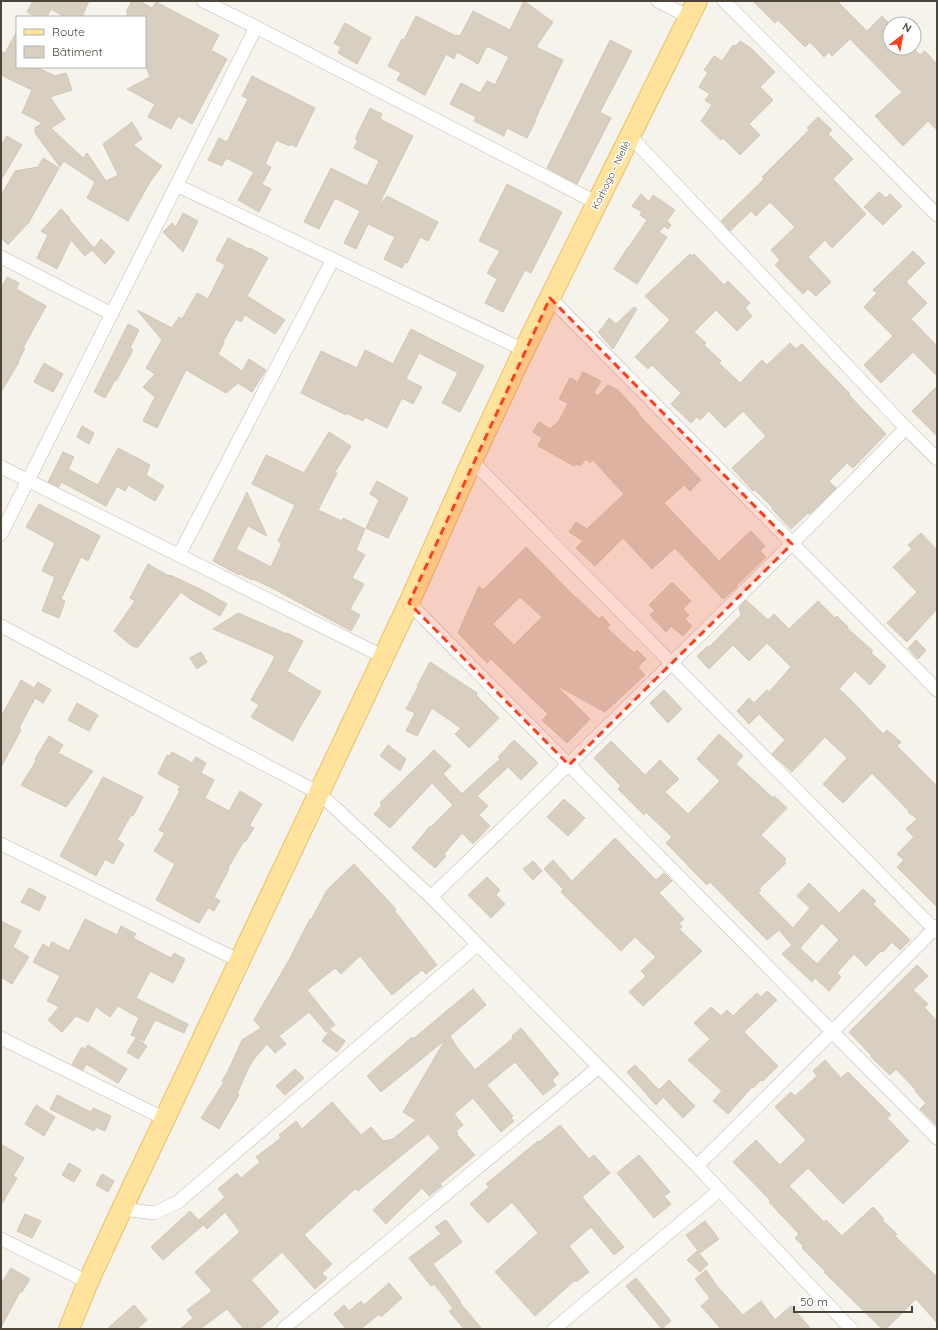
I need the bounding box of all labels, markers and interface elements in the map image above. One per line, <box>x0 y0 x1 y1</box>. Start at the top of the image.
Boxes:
legend <box>16 16 146 68</box>
north arrow <box>882 16 922 56</box>
text: N <box>900 19 914 36</box>
text: Route <box>52 24 85 39</box>
text: Bâtiment <box>52 44 102 59</box>
street label: Korhogo - Niellé <box>589 138 633 211</box>
scale bar <box>794 1288 912 1314</box>
text: 50 m <box>800 1294 828 1309</box>

